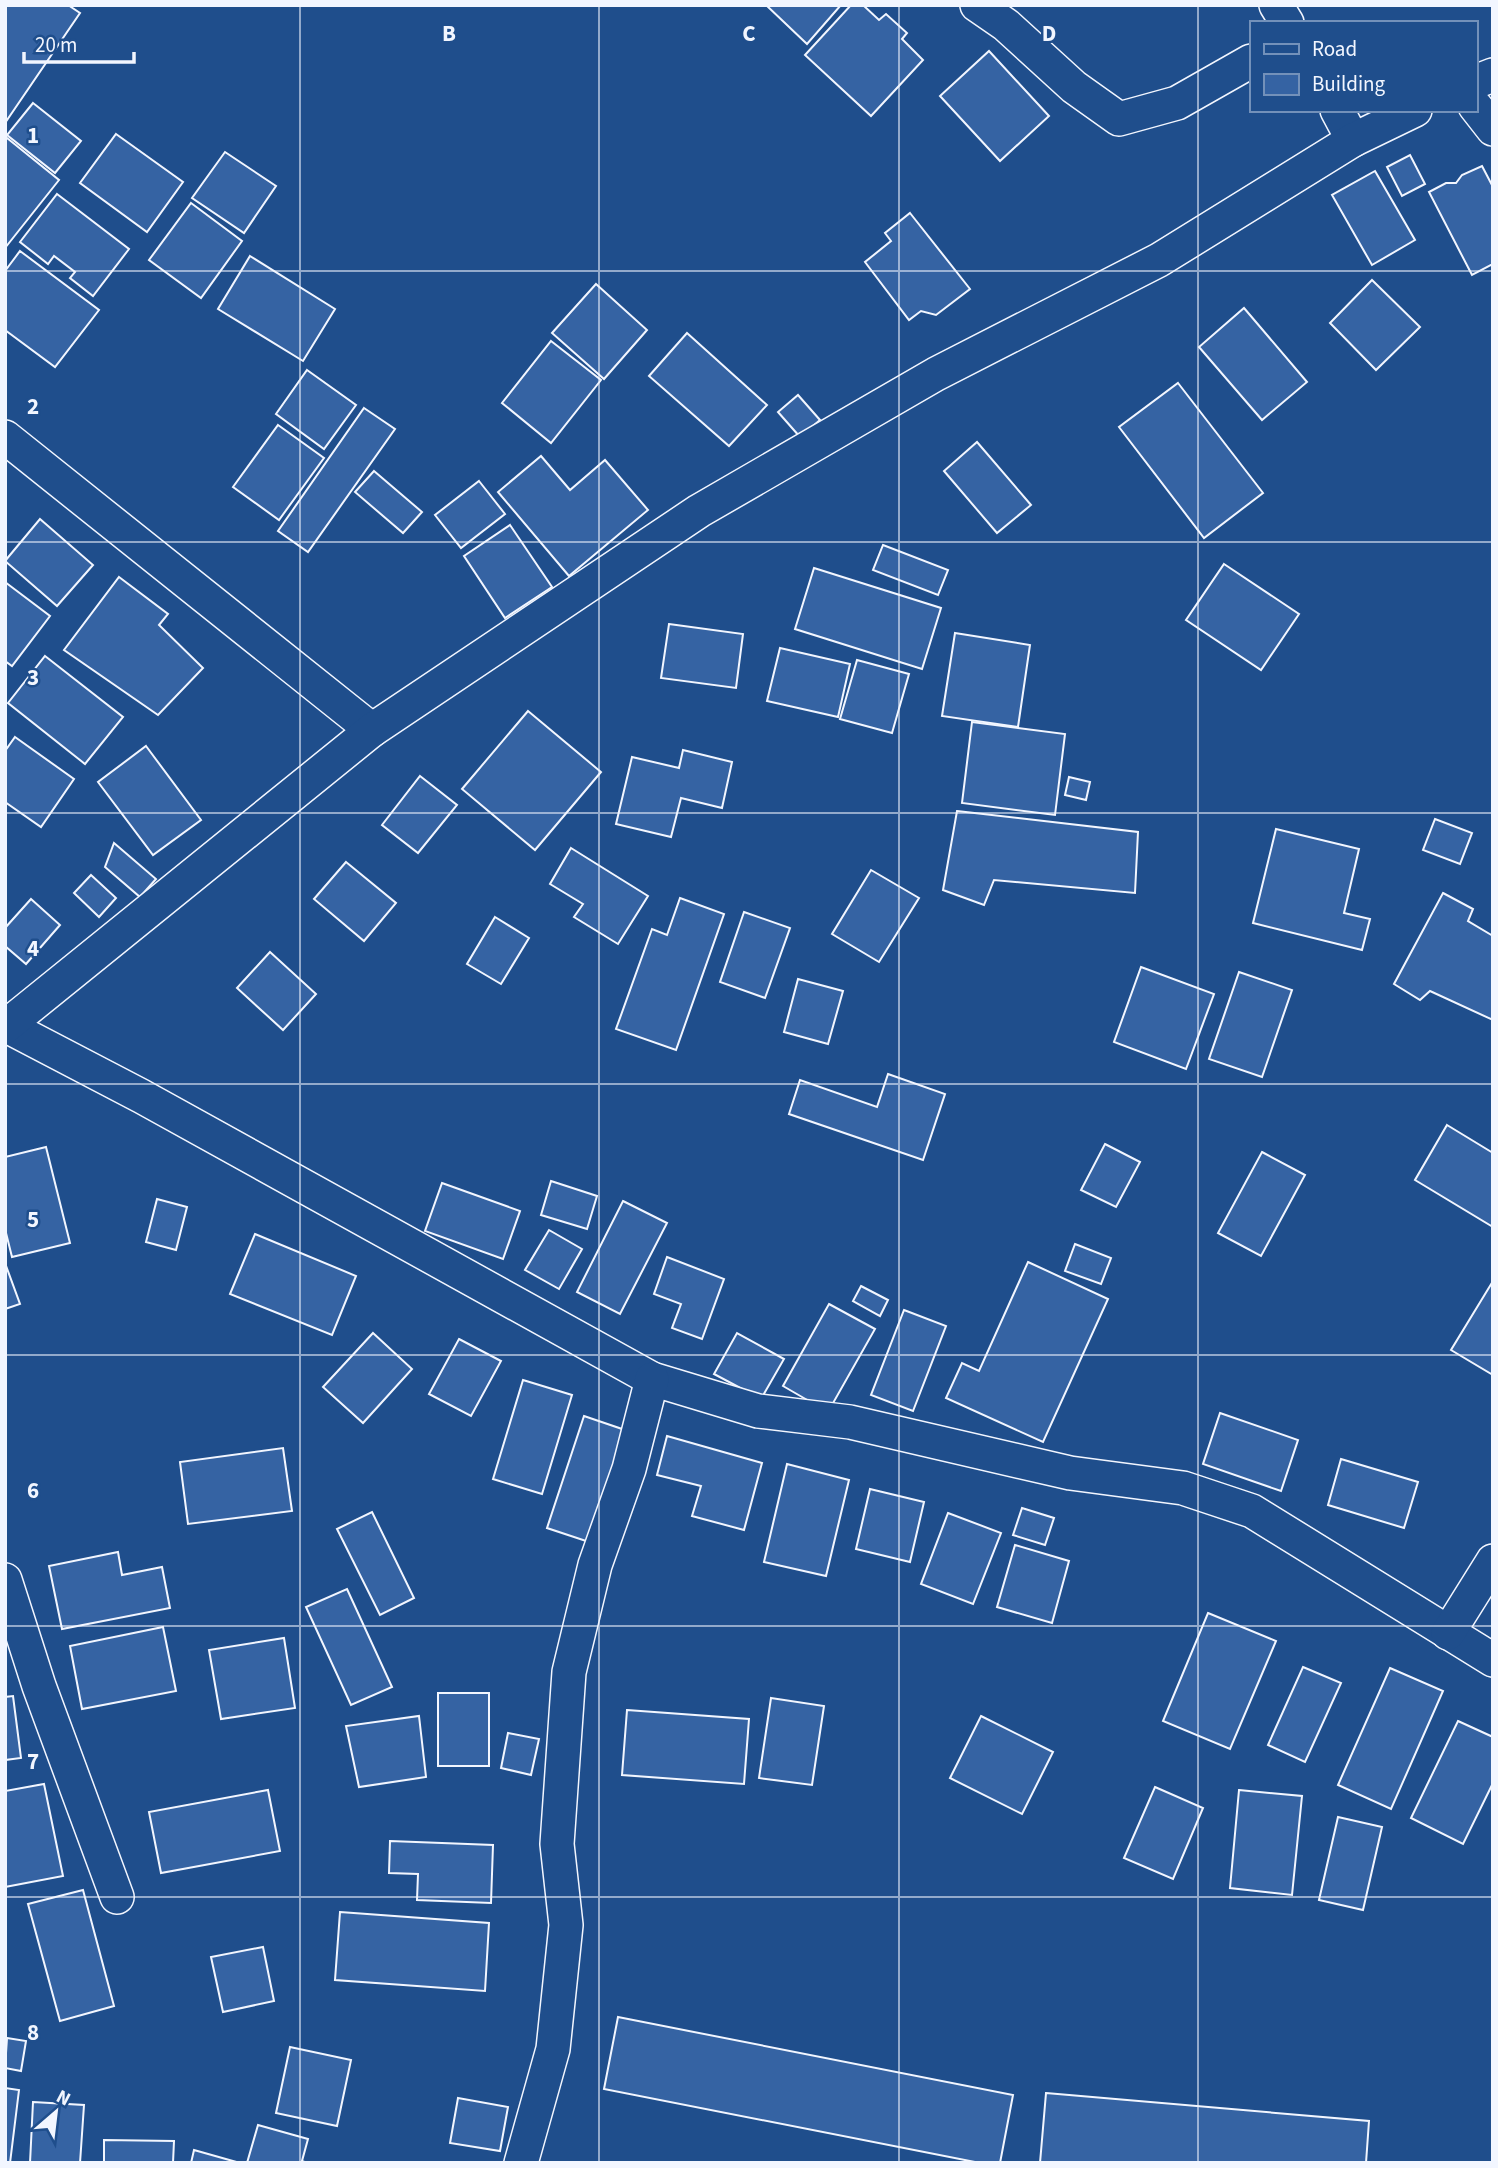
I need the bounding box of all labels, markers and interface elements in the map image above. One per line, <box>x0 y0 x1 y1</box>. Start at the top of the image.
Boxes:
text: B <box>442 17 456 50</box>
text: C <box>742 17 756 50</box>
text: D <box>1042 17 1056 50</box>
scale bar <box>24 21 135 65</box>
legend <box>1250 21 1477 112</box>
text: 20 m <box>35 30 77 60</box>
text: Road <box>1312 34 1357 64</box>
text: Building <box>1312 69 1386 99</box>
text: 1 <box>27 119 39 152</box>
text: 2 <box>27 390 39 423</box>
text: 3 <box>27 661 39 694</box>
text: 4 <box>27 932 39 965</box>
text: 5 <box>27 1203 39 1236</box>
text: 6 <box>27 1474 39 1507</box>
text: 7 <box>27 1745 39 1778</box>
text: 8 <box>27 2016 39 2049</box>
north arrow <box>21 2077 91 2147</box>
text: N <box>51 2083 75 2113</box>

